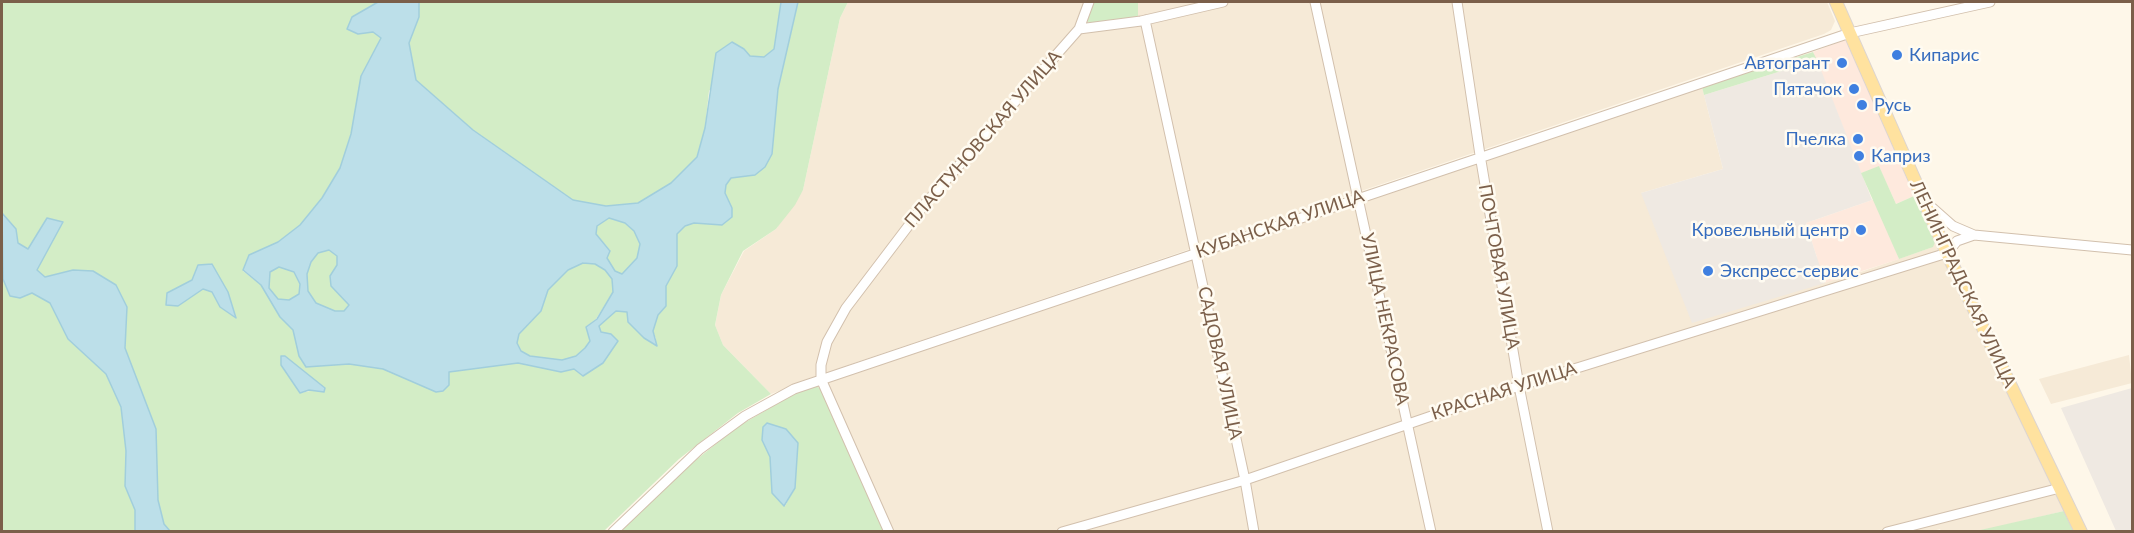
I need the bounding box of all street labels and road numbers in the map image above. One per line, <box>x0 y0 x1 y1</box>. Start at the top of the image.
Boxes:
street label: ПЛАСТУНОВСКАЯ УЛИЦА <box>900 46 1066 232</box>
street label: ЛЕНИНГРАДСКАЯ УЛИЦА <box>1905 177 2021 391</box>
street label: ПОЧТОВАЯ УЛИЦА <box>1474 183 1524 351</box>
street label: КУБАНСКАЯ УЛИЦА <box>1193 185 1367 263</box>
street label: УЛИЦА НЕКРАСОВА <box>1356 231 1414 407</box>
street label: САДОВАЯ УЛИЦА <box>1193 284 1247 442</box>
street label: КРАСНАЯ УЛИЦА <box>1429 357 1579 425</box>

